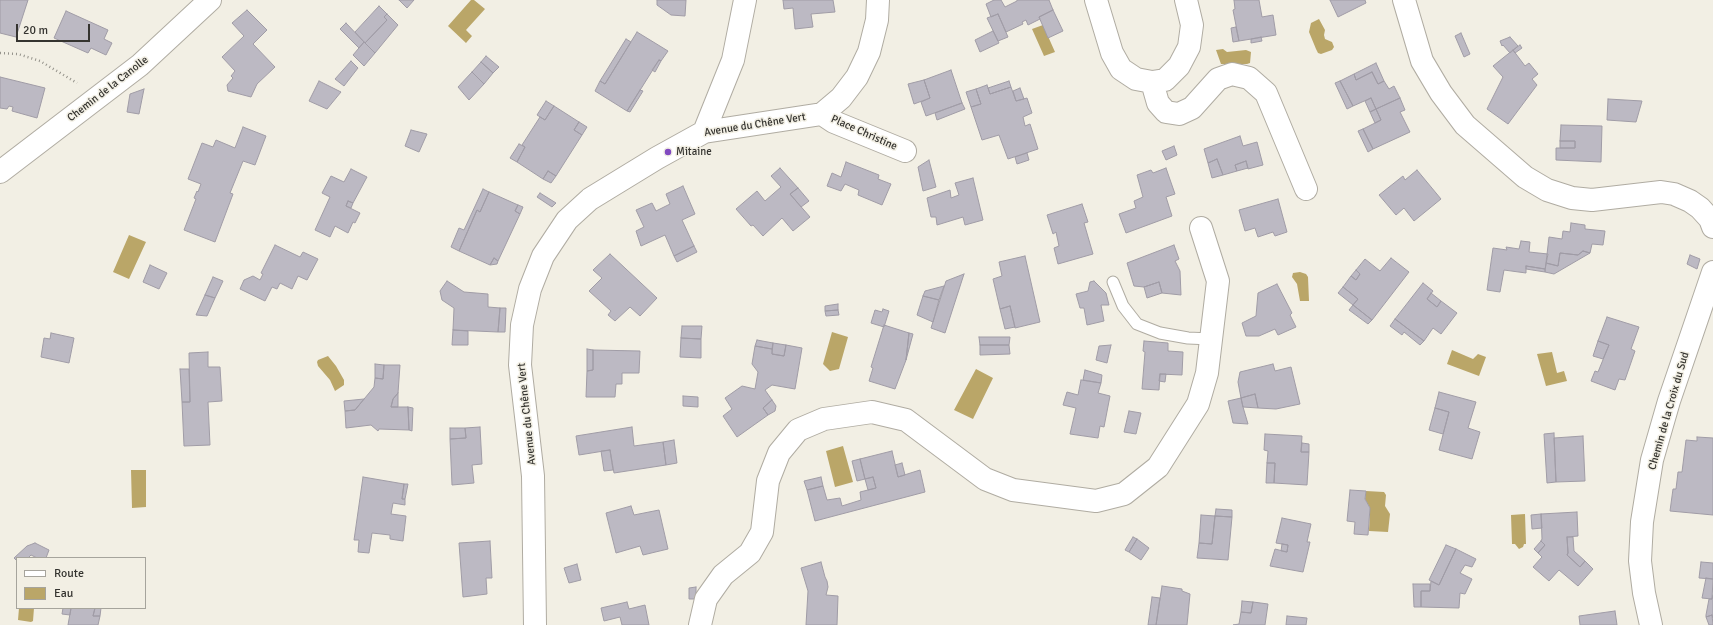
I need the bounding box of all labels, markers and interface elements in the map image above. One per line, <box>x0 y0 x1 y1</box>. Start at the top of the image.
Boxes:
scale bar <box>18 16 92 42</box>
text: 20 m <box>23 23 48 38</box>
street label: Chemin de la Canolle <box>65 53 151 125</box>
street label: Avenue du Chêne Vert <box>703 110 807 140</box>
street label: Place Christine <box>829 113 899 153</box>
place label: Mitaine <box>676 145 712 159</box>
marker: Mitaine <box>663 147 673 157</box>
street label: Chemin de la Croix du Sud <box>1646 350 1692 472</box>
street label: Avenue du Chêne Vert <box>515 362 539 466</box>
legend <box>16 557 146 609</box>
text: Route <box>54 566 84 581</box>
text: Eau <box>54 586 73 601</box>

